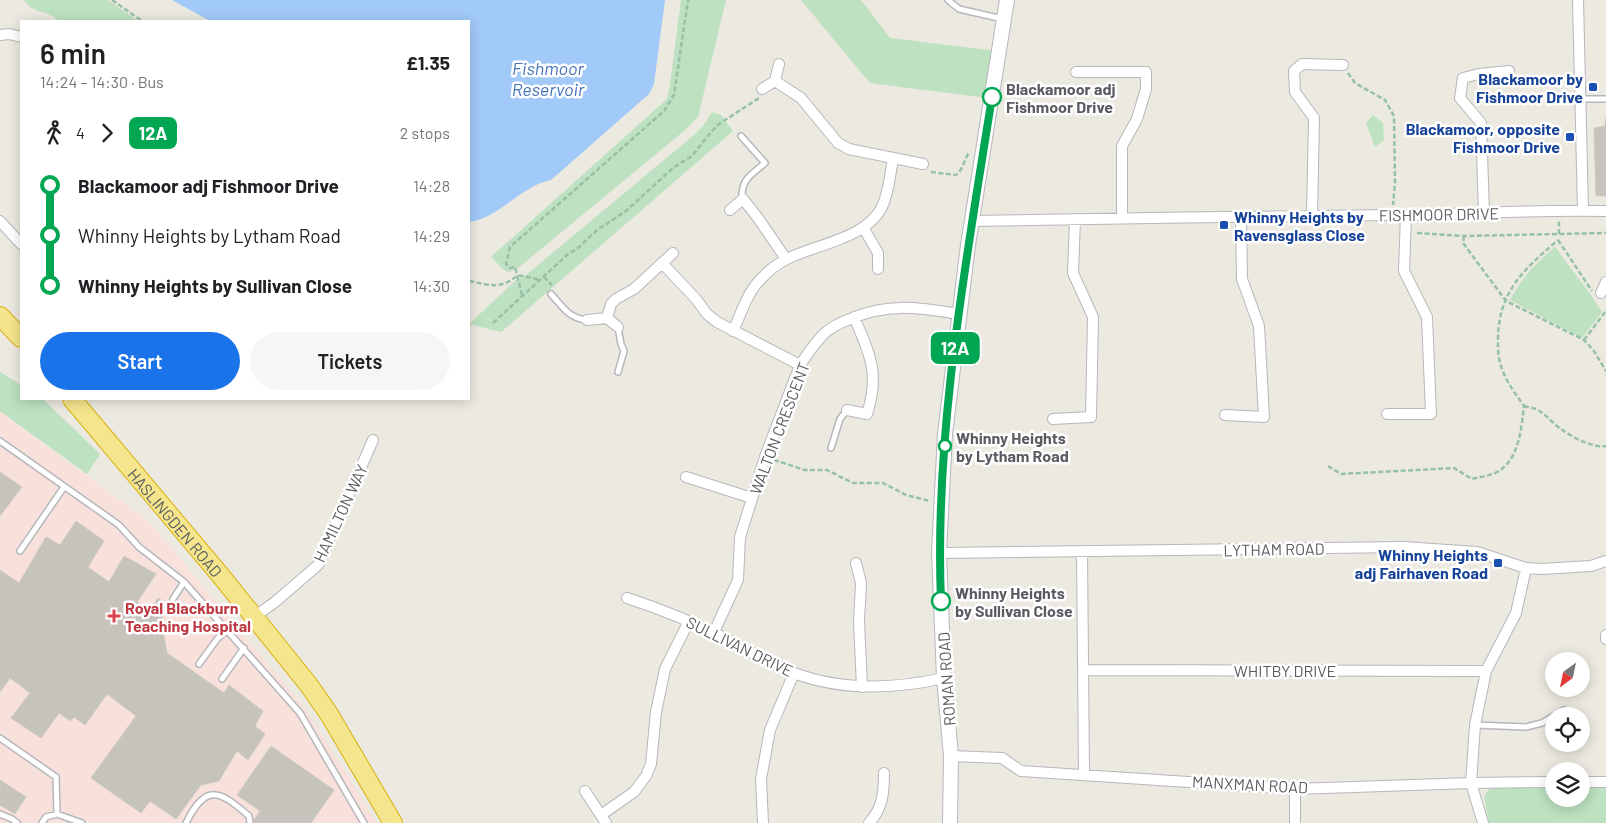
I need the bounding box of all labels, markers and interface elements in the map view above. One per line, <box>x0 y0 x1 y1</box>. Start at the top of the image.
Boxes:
text: 6 min <box>40 36 106 70</box>
text: £1.35 <box>406 51 450 74</box>
water label: Fishmoor Reservoir <box>512 57 585 100</box>
place label: Blackamoor by Fishmoor Drive <box>1476 69 1583 106</box>
text: 14:24 – 14:30 · Bus <box>40 72 164 91</box>
place label: Blackamoor adj Fishmoor Drive <box>1006 79 1116 116</box>
marker: Blackamoor by Fishmoor Drive <box>1587 81 1599 93</box>
marker: Blackamoor adj Fishmoor Drive <box>982 87 1002 107</box>
icon: walk <box>40 119 68 147</box>
icon: forward <box>93 119 121 147</box>
place label: Blackamoor, opposite Fishmoor Drive <box>1406 119 1560 156</box>
text: 12A <box>139 122 167 144</box>
text: 4 <box>76 123 85 142</box>
text: 2 stops <box>400 123 450 142</box>
marker: Blackamoor, opposite Fishmoor Drive <box>1564 131 1576 143</box>
text: Blackamoor adj Fishmoor Drive <box>78 174 339 197</box>
text: 14:28 <box>413 176 450 195</box>
street label: FISHMOOR DRIVE <box>1379 203 1499 225</box>
place label: Whinny Heights by Ravensglass Close <box>1234 207 1365 244</box>
marker: Whinny Heights by Ravensglass Close <box>1218 219 1230 231</box>
text: Whinny Heights by Lytham Road <box>78 224 341 247</box>
text: 14:29 <box>413 226 450 245</box>
text: Whinny Heights by Sullivan Close <box>78 274 352 297</box>
text: 14:30 <box>413 276 450 295</box>
button: Start <box>40 332 240 390</box>
button: Tickets <box>250 332 450 390</box>
line badge: 12A <box>926 332 984 364</box>
text: 12A <box>941 337 969 359</box>
street label: WALTON CRESCENT <box>745 359 813 497</box>
place label: Whinny Heights by Lytham Road <box>956 428 1069 465</box>
marker: Whinny Heights by Lytham Road <box>938 439 952 453</box>
street label: HAMILTON WAY <box>309 461 371 565</box>
street label: HASLINGDEN ROAD <box>125 464 227 580</box>
street label: LYTHAM ROAD <box>1223 539 1325 559</box>
place label: Whinny Heights adj Fairhaven Road <box>1355 545 1488 582</box>
marker: Whinny Heights adj Fairhaven Road <box>1492 557 1504 569</box>
place label: Whinny Heights by Sullivan Close <box>955 583 1073 620</box>
marker: Whinny Heights by Sullivan Close <box>931 591 951 611</box>
place label: Royal Blackburn Teaching Hospital <box>125 598 251 635</box>
marker: Royal Blackburn Teaching Hospital <box>107 609 121 623</box>
street label: SULLIVAN DRIVE <box>684 612 796 680</box>
street label: ROMAN ROAD <box>933 631 959 727</box>
north arrow <box>1545 652 1590 698</box>
map controls <box>1545 652 1590 807</box>
street label: WHITBY DRIVE <box>1234 661 1336 680</box>
button: locate <box>1545 707 1590 752</box>
button: layers <box>1545 762 1590 807</box>
street label: MANXMAN ROAD <box>1192 771 1308 797</box>

